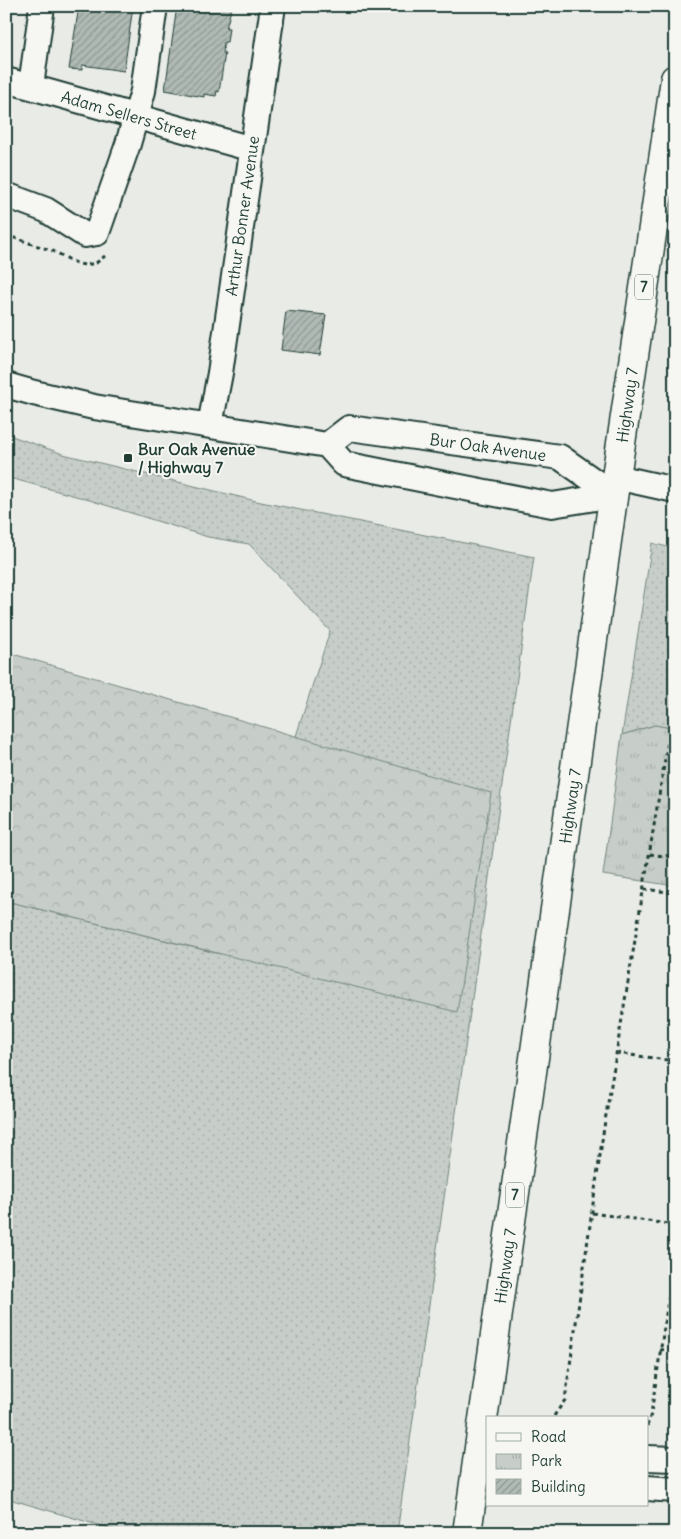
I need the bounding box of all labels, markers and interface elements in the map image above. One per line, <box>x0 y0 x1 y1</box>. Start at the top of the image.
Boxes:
street label: Adam Sellers Street <box>59 86 200 144</box>
street label: Arthur Bonner Avenue <box>221 135 263 297</box>
road number: 7 <box>635 274 653 300</box>
street label: Highway 7 <box>612 366 642 444</box>
street label: Bur Oak Avenue <box>429 429 547 465</box>
place label: Bur Oak Avenue / Highway 7 <box>138 439 256 478</box>
marker: Bur Oak Avenue / Highway 7 <box>122 452 134 464</box>
street label: Highway 7 <box>555 767 585 845</box>
road number: 7 <box>506 1182 524 1208</box>
street label: Highway 7 <box>490 1227 520 1305</box>
legend <box>486 1416 648 1506</box>
text: Road <box>531 1427 566 1446</box>
text: Park <box>531 1451 562 1470</box>
text: Building <box>531 1477 586 1496</box>

